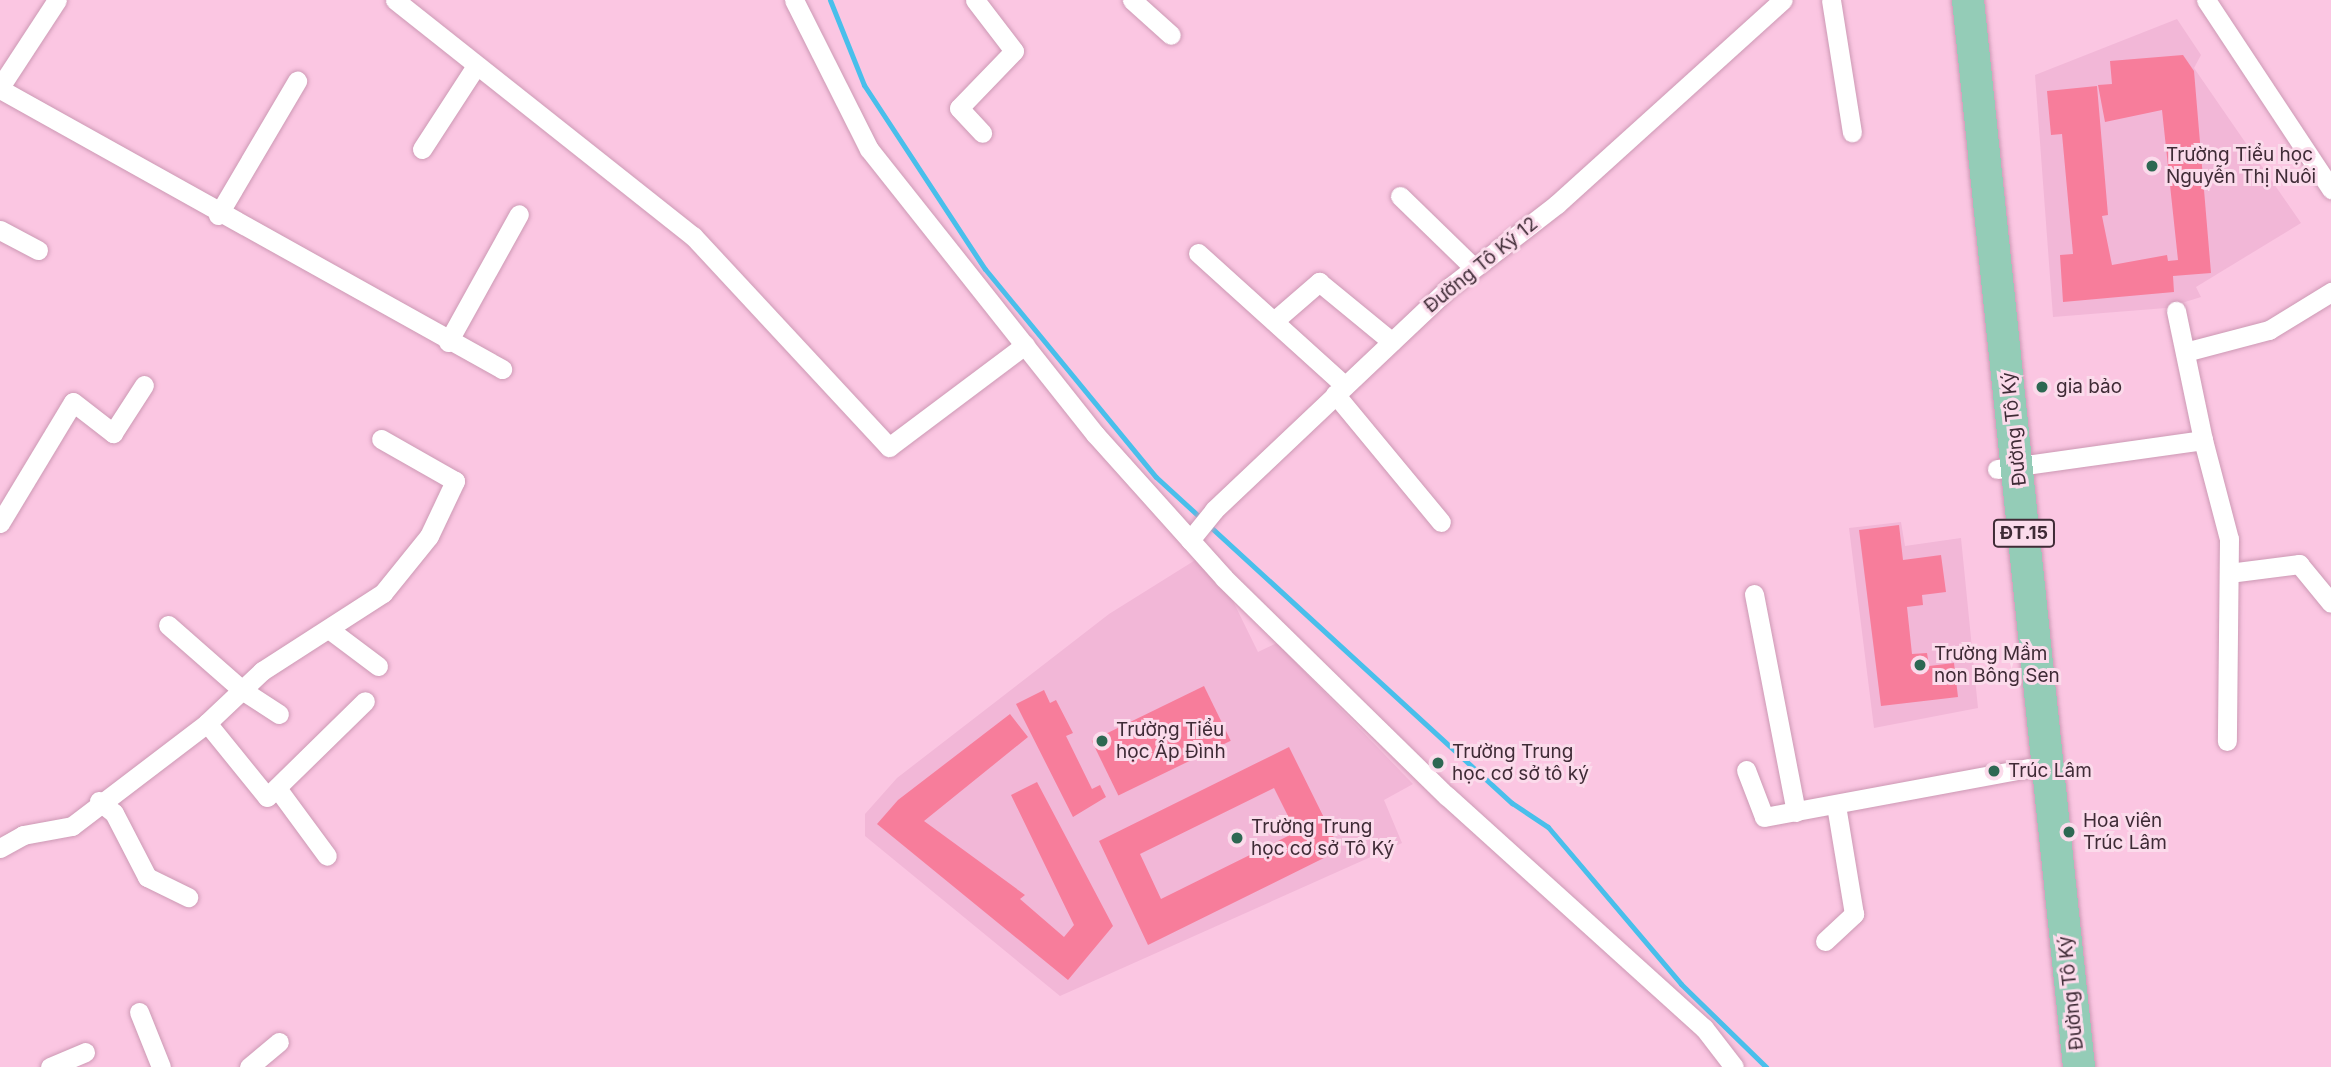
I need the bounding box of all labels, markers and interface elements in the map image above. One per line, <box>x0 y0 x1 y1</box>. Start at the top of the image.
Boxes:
place label: Trường Tiểu học Nguyễn Thị Nuôi <box>2166 144 2316 188</box>
marker: Trường Tiểu học Nguyễn Thị Nuôi <box>2144 158 2160 174</box>
street label: Đường Tô Ký 12 <box>1420 212 1542 318</box>
street label: Đường Tô Ký <box>1997 371 2031 487</box>
place label: gia bảo <box>2056 376 2122 398</box>
marker: gia bảo <box>2034 379 2050 395</box>
road number: ĐT.15 <box>1993 518 2056 548</box>
place label: Trường Mầm non Bông Sen <box>1934 643 2060 687</box>
marker: Trường Mầm non Bông Sen <box>1912 657 1928 673</box>
place label: Trường Tiểu học Ấp Đình <box>1116 719 1226 763</box>
marker: Trường Tiểu học Ấp Đình <box>1094 733 1110 749</box>
place label: Trường Trung học cơ sở tô ký <box>1452 741 1589 785</box>
marker: Trường Trung học cơ sở tô ký <box>1430 755 1446 771</box>
place label: Trúc Lâm <box>2008 760 2092 782</box>
marker: Trúc Lâm <box>1986 763 2002 779</box>
place label: Hoa viên Trúc Lâm <box>2083 810 2167 854</box>
place label: Trường Trung học cơ sở Tô Ký <box>1251 816 1394 860</box>
marker: Hoa viên Trúc Lâm <box>2061 824 2077 840</box>
marker: Trường Trung học cơ sở Tô Ký <box>1229 830 1245 846</box>
street label: Đường Tô Ký <box>2054 935 2088 1051</box>

